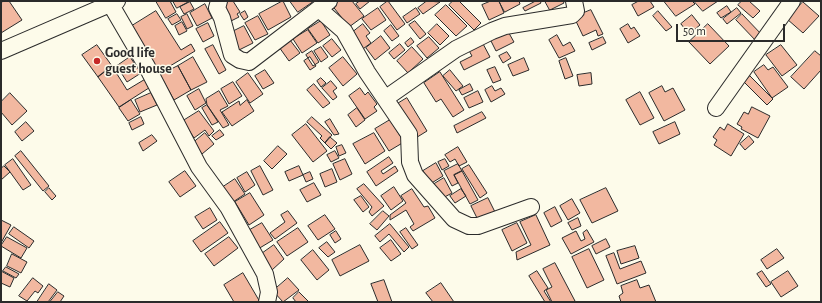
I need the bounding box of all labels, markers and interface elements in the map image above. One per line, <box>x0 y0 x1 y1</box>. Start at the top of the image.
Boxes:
scale bar <box>678 16 787 42</box>
text: 50 m <box>683 25 706 37</box>
place label: Good life guest house <box>105 45 172 78</box>
marker: Good life guest house <box>92 56 102 66</box>

